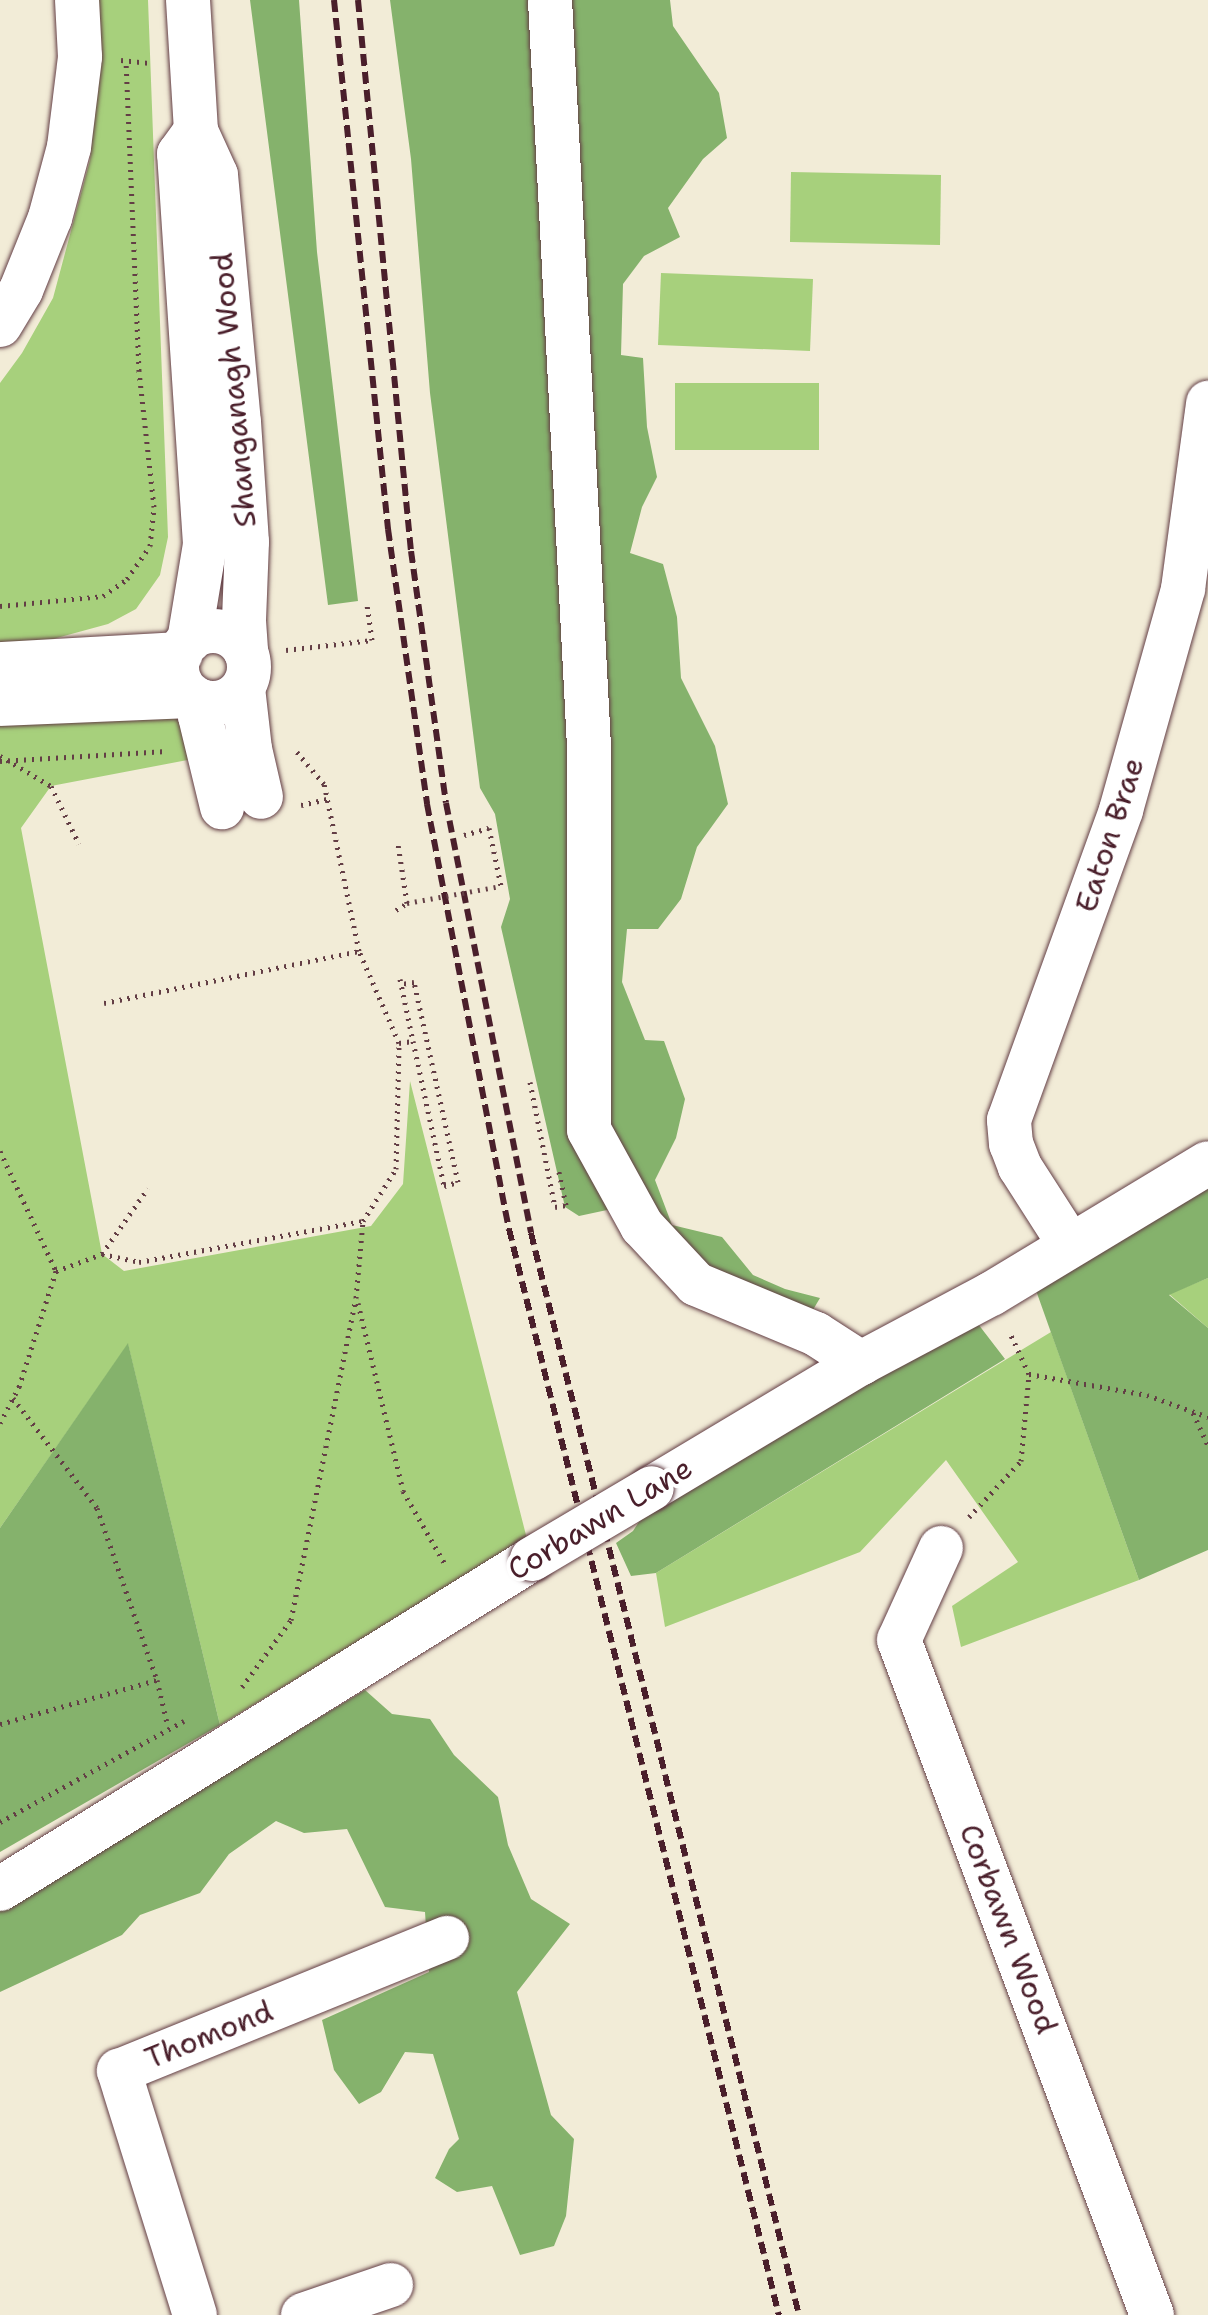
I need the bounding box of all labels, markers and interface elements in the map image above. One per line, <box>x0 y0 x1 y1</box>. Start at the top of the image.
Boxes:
street label: Shanganagh Wood <box>204 251 264 529</box>
street label: Eaton Brae <box>1068 753 1152 917</box>
street label: Corbawn Lane <box>501 1450 699 1588</box>
street label: Corbawn Wood <box>951 1819 1065 2039</box>
street label: Thomond <box>140 1993 278 2077</box>

